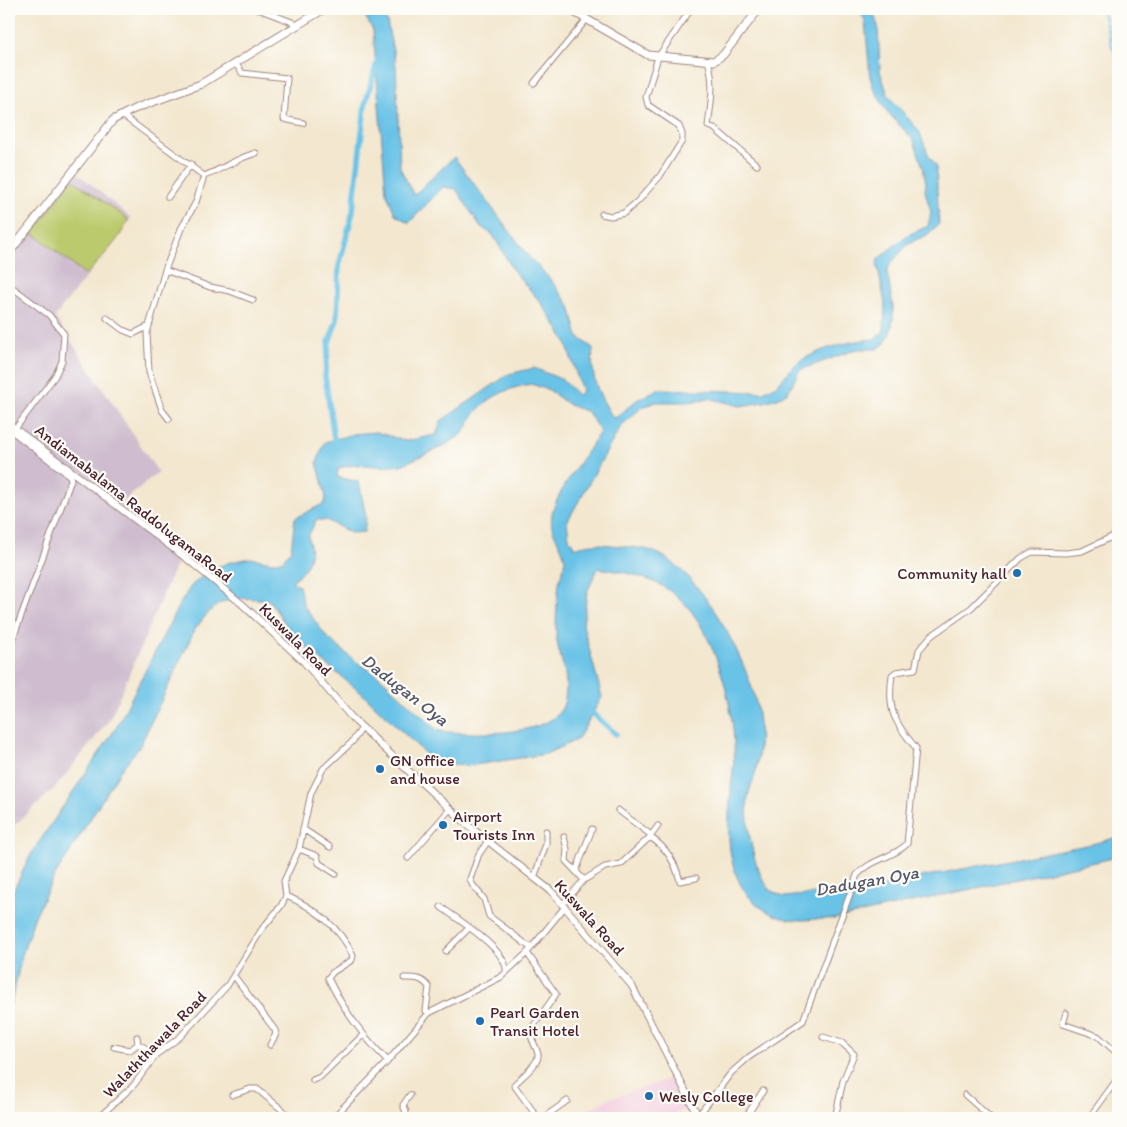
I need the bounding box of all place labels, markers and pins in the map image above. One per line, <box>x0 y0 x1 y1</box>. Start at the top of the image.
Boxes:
place label: Community hall <box>897 564 1007 583</box>
marker: Community hall <box>1011 567 1023 579</box>
place label: GN office and house <box>390 751 460 788</box>
marker: GN office and house <box>374 763 386 775</box>
place label: Airport Tourists Inn <box>453 807 535 844</box>
marker: Airport Tourists Inn <box>437 819 449 831</box>
place label: Pearl Garden Transit Hotel <box>490 1003 580 1040</box>
marker: Pearl Garden Transit Hotel <box>474 1015 486 1027</box>
place label: Wesly College <box>659 1087 754 1106</box>
marker: Wesly College <box>643 1090 655 1102</box>

